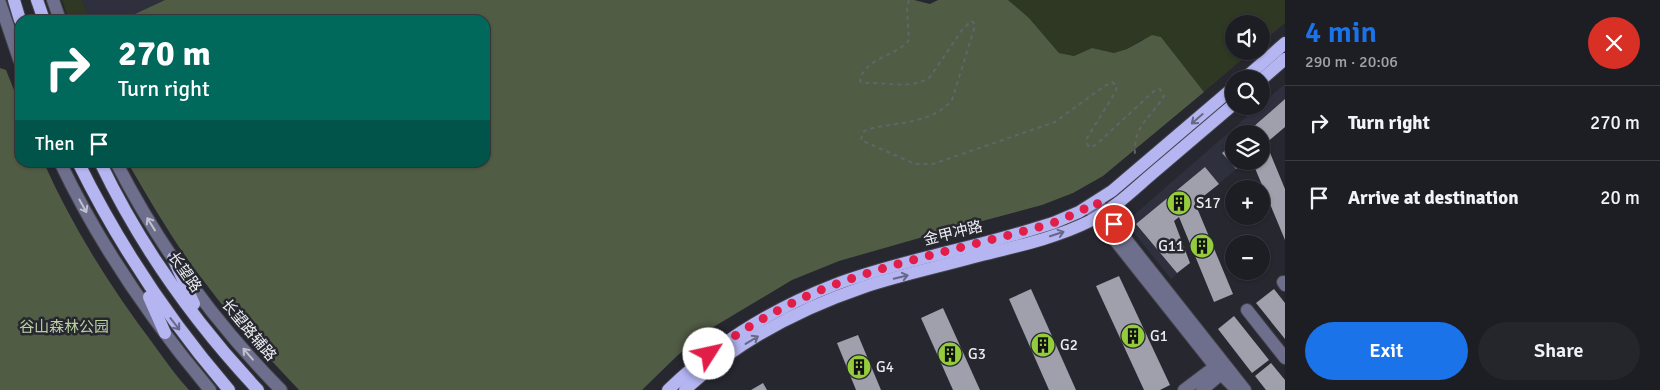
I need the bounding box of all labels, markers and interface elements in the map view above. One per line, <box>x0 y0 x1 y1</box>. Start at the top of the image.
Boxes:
text: 4 min <box>1305 14 1377 51</box>
map controls <box>1225 15 1270 280</box>
button: sound <box>1225 15 1270 60</box>
button: close <box>1588 17 1640 69</box>
text: 270 m <box>118 32 211 75</box>
icon: right <box>35 35 100 100</box>
text: 290 m · 20:06 <box>1305 52 1398 72</box>
button: search <box>1225 70 1270 115</box>
text: Turn right <box>118 75 210 102</box>
icon: right <box>1305 109 1333 137</box>
text: Turn right <box>1348 111 1430 135</box>
text: 270 m <box>1590 111 1640 135</box>
one-way arrow <box>1190 113 1203 125</box>
button: layers <box>1225 125 1270 170</box>
icon: arrive <box>85 130 113 158</box>
text: Then <box>35 132 75 156</box>
button: + <box>1225 180 1270 225</box>
icon: arrive <box>1305 184 1333 212</box>
text: Arrive at destination <box>1348 186 1519 210</box>
text: 20 m <box>1600 186 1640 210</box>
building icon: S17 <box>1166 190 1192 216</box>
place label: S17 <box>1196 194 1221 212</box>
one-way arrow <box>78 198 88 213</box>
pin <box>1093 203 1135 245</box>
icon: arrive <box>1100 210 1128 238</box>
one-way arrow <box>146 217 156 231</box>
street label: 金甲冲路 <box>922 217 984 249</box>
one-way arrow <box>1049 229 1065 239</box>
building icon: G11 <box>1189 233 1215 259</box>
button: − <box>1225 235 1270 280</box>
place label: G11 <box>1158 237 1184 255</box>
street label: 长望路 <box>165 248 205 296</box>
one-way arrow <box>892 272 908 281</box>
street label: 长望路辅路 <box>218 295 280 365</box>
one-way arrow <box>170 317 181 330</box>
park label: 谷山森林公园 <box>19 318 109 336</box>
button: Exit <box>1305 322 1468 380</box>
button: Share <box>1478 322 1640 380</box>
building icon: G1 <box>1120 323 1146 349</box>
position arrow <box>682 327 734 379</box>
place label: G1 <box>1150 327 1168 345</box>
building icon: G2 <box>1030 332 1056 358</box>
one-way arrow <box>744 334 758 344</box>
place label: G2 <box>1060 336 1078 354</box>
building icon: G3 <box>937 341 963 367</box>
place label: G3 <box>968 345 986 363</box>
one-way arrow <box>242 348 253 361</box>
building icon: G4 <box>846 354 872 380</box>
place label: G4 <box>876 358 894 376</box>

